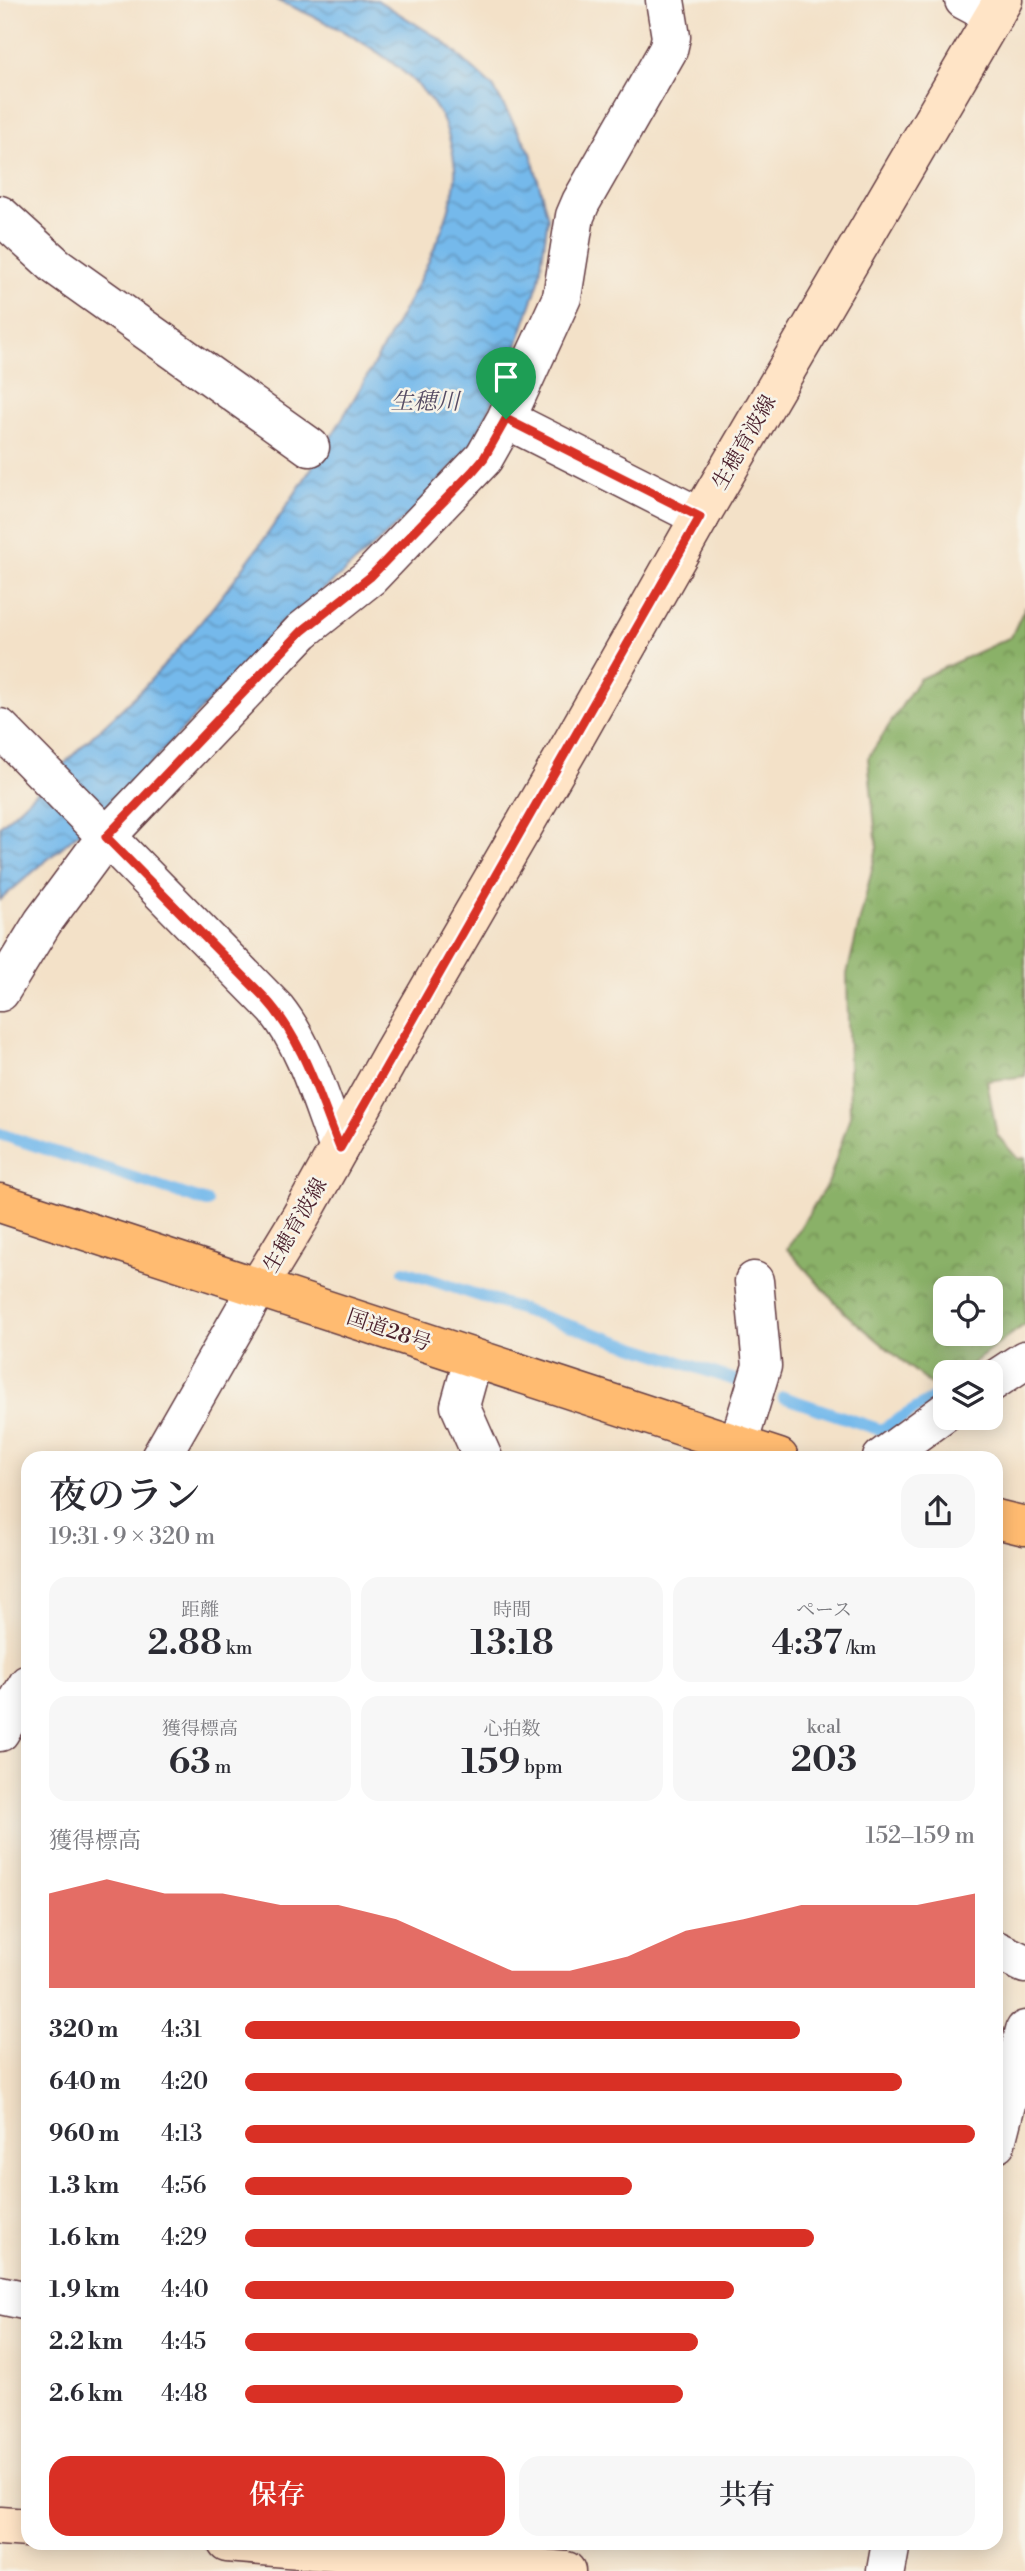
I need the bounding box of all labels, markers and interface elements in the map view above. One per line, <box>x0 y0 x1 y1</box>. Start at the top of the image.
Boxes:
pin <box>476 347 536 419</box>
icon: arrive <box>487 358 525 396</box>
water label: 生穂川 <box>391 388 463 416</box>
street label: 生穂育波線 <box>707 391 782 494</box>
street label: 生穂育波線 <box>258 1174 333 1277</box>
map controls <box>933 1276 1003 1430</box>
button: locate <box>933 1276 1003 1346</box>
street label: 国道28号 <box>343 1304 434 1358</box>
button: layers <box>933 1360 1003 1430</box>
text: 夜のラン <box>49 1473 201 1520</box>
button: share <box>901 1474 975 1548</box>
text: 19:31 · 9 × 320 m <box>49 1523 215 1551</box>
text: 距離 <box>181 1598 219 1622</box>
text: 時間 <box>493 1598 531 1622</box>
text: ペース <box>796 1598 852 1622</box>
text: 2.88 <box>148 1622 222 1665</box>
text: 13:18 <box>470 1622 554 1665</box>
text: 4:37 <box>771 1622 842 1665</box>
text: km <box>222 1636 252 1660</box>
text: /km <box>842 1636 877 1660</box>
text: kcal <box>807 1715 841 1739</box>
text: 獲得標高 <box>162 1717 238 1741</box>
text: 心拍数 <box>483 1717 541 1741</box>
text: 203 <box>791 1739 857 1782</box>
text: 63 <box>169 1741 211 1784</box>
text: 159 <box>461 1741 520 1784</box>
text: m <box>211 1755 231 1779</box>
text: bpm <box>520 1755 563 1779</box>
text: 152–159 m <box>866 1822 975 1850</box>
text: 獲得標高 <box>49 1827 141 1855</box>
text: 320 m <box>49 2016 119 2044</box>
text: 4:31 <box>161 2016 202 2044</box>
text: 640 m <box>49 2068 121 2096</box>
text: 4:20 <box>161 2068 208 2096</box>
text: 960 m <box>49 2120 119 2148</box>
text: 4:13 <box>161 2120 203 2148</box>
text: 1.3 km <box>49 2172 119 2200</box>
text: 4:56 <box>161 2172 207 2200</box>
text: 1.6 km <box>49 2224 120 2252</box>
text: 4:29 <box>161 2224 207 2252</box>
text: 1.9 km <box>49 2276 120 2304</box>
text: 4:40 <box>161 2276 209 2304</box>
text: 2.2 km <box>49 2328 123 2356</box>
text: 4:45 <box>161 2328 206 2356</box>
text: 2.6 km <box>49 2380 123 2408</box>
text: 4:48 <box>161 2380 208 2408</box>
button: 保存 <box>49 2456 505 2536</box>
button: 共有 <box>519 2456 975 2536</box>

